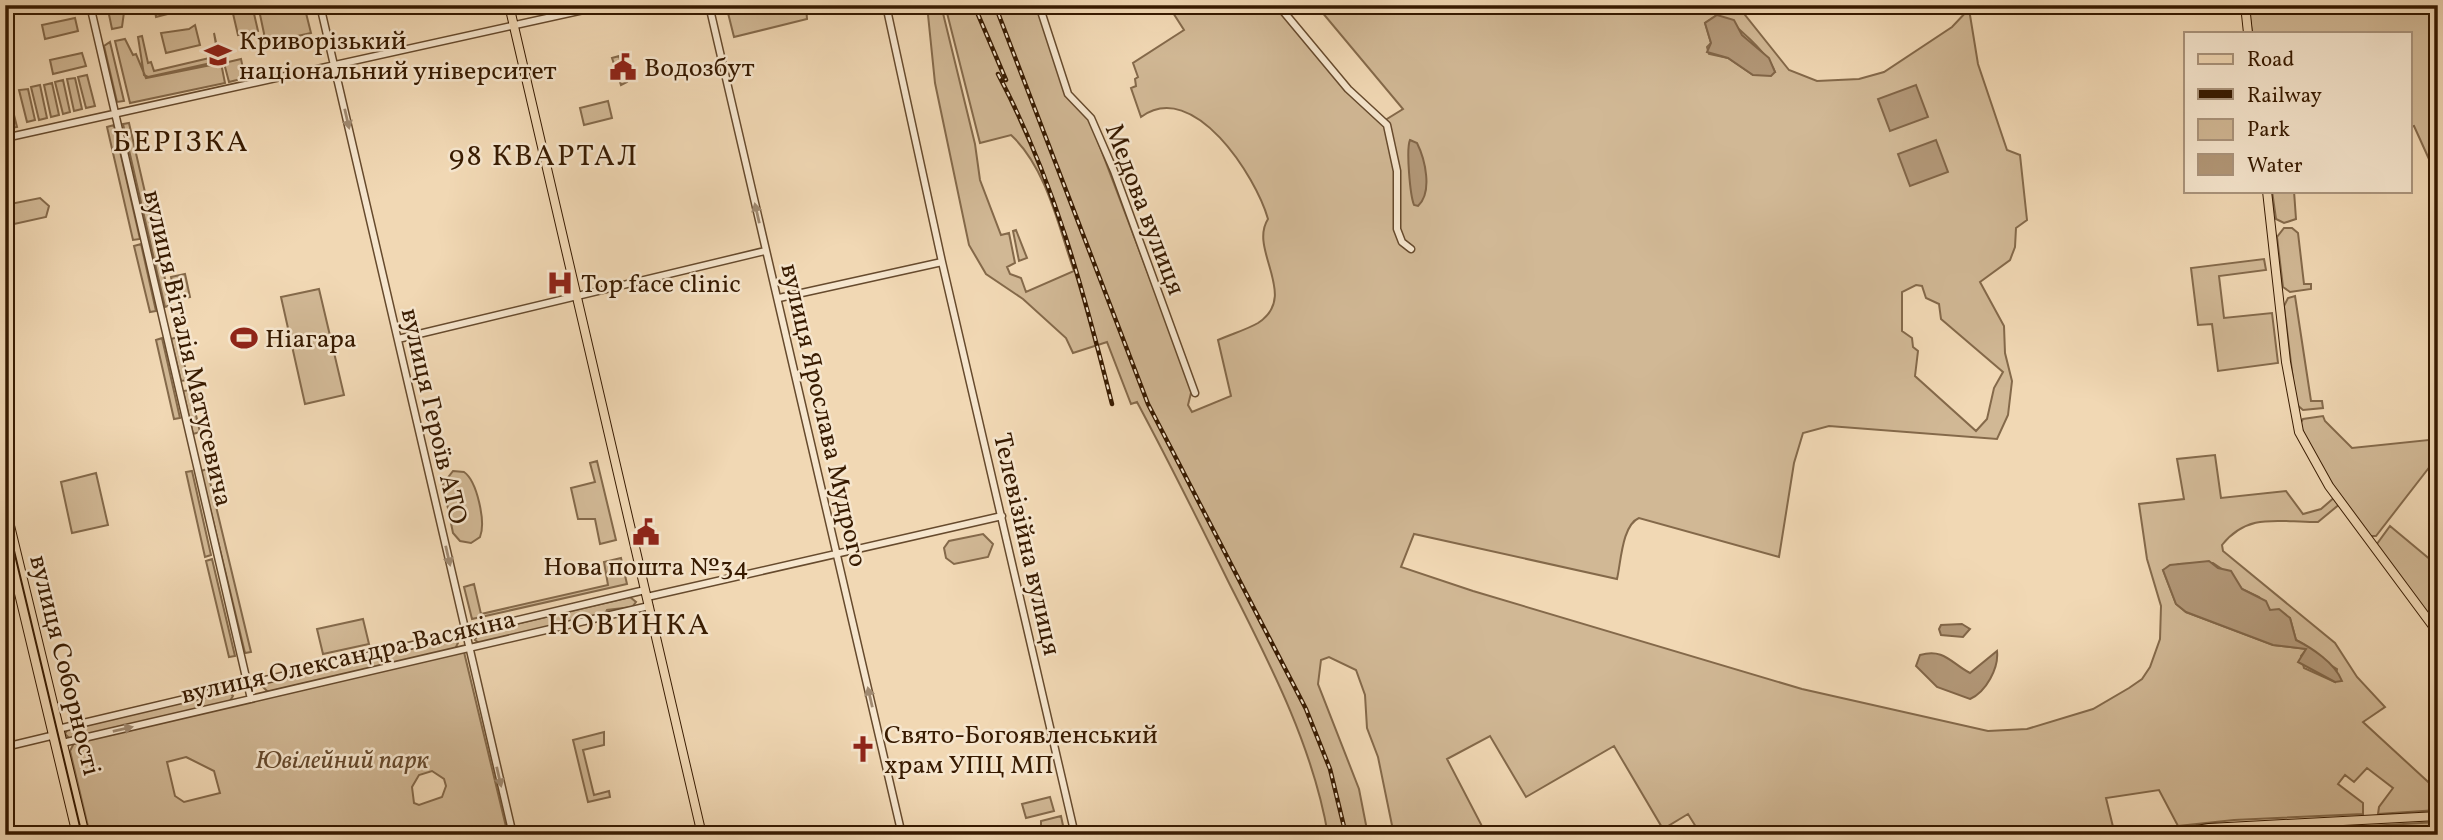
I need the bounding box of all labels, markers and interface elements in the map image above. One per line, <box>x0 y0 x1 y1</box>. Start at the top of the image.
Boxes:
place label: Криворізький національний університет <box>239 24 557 90</box>
legend <box>2184 32 2412 192</box>
school or university icon: Криворізький національний університет <box>203 40 233 70</box>
text: Road <box>2247 46 2294 75</box>
place label: Водозбут <box>644 51 755 87</box>
public building icon: Водозбут <box>608 52 638 82</box>
text: Railway <box>2247 82 2323 111</box>
one-way arrow <box>342 108 353 130</box>
text: Park <box>2247 116 2290 145</box>
street label: Медова вулиця <box>1095 119 1193 301</box>
district label: БЕРІЗКА <box>112 122 250 164</box>
district label: 98 КВАРТАЛ <box>449 136 639 178</box>
text: Water <box>2247 152 2303 181</box>
street label: вулиця Віталія Матусевича <box>133 187 241 510</box>
one-way arrow <box>751 202 762 224</box>
street label: вулиця Ярослава Мудрого <box>771 260 876 571</box>
place label: Top face clinic <box>581 267 741 303</box>
hospital icon: Top face clinic <box>545 268 575 298</box>
street label: вулиця Героїв АТО <box>391 305 475 528</box>
place label: Ніагара <box>265 322 357 358</box>
sports icon: Ніагара <box>229 323 259 353</box>
street label: Телевізійна вулиця <box>983 430 1069 659</box>
public building icon: Нова пошта №34 <box>631 517 661 547</box>
one-way arrow <box>443 545 454 567</box>
place label: Нова пошта №34 <box>543 550 749 586</box>
street label: вулиця Соборності <box>19 552 109 779</box>
street label: вулиця Олександра Васякіна <box>178 602 519 714</box>
district label: НОВИНКА <box>547 605 711 647</box>
one-way arrow <box>865 686 876 708</box>
place label: Свято-Богоявленський храм УПЦ МП <box>884 718 1158 784</box>
one-way arrow <box>112 723 134 734</box>
church icon: Свято-Богоявленський храм УПЦ МП <box>848 734 878 764</box>
park label: Ювілейний парк <box>255 743 429 779</box>
one-way arrow <box>494 766 505 788</box>

